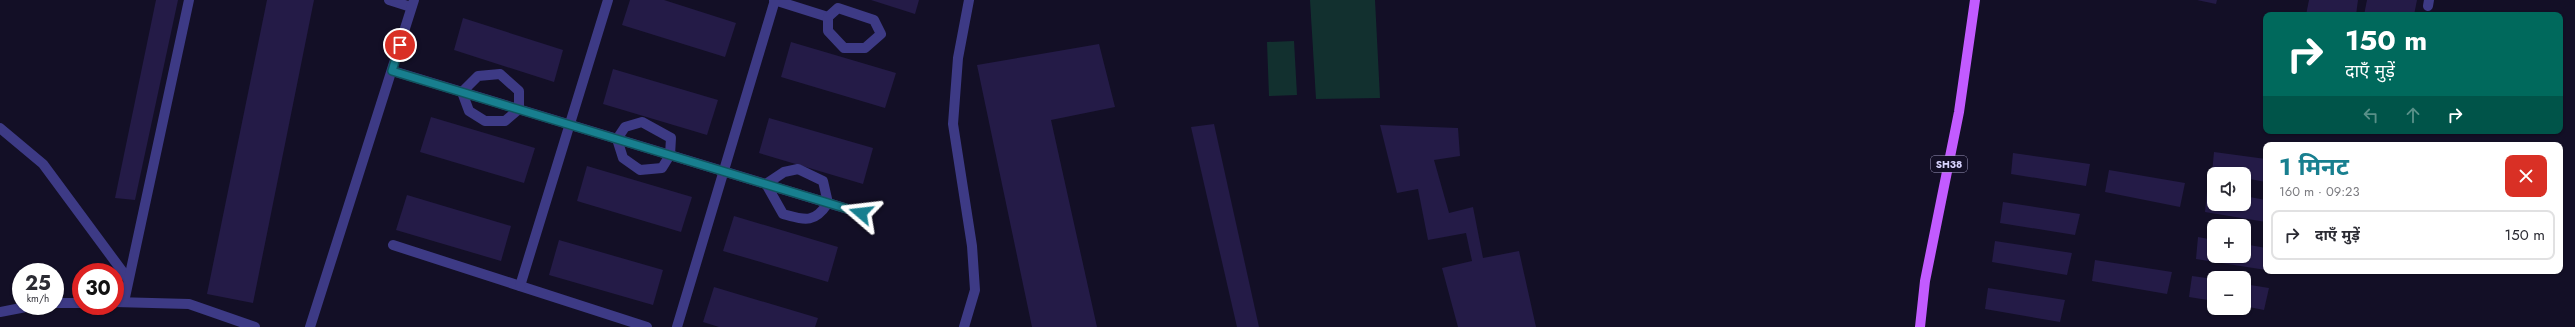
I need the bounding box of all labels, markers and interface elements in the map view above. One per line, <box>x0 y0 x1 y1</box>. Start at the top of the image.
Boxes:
text: 150 m <box>2345 20 2427 61</box>
pin <box>383 28 417 62</box>
icon: right <box>2279 28 2331 80</box>
icon: arrive <box>389 34 411 56</box>
text: दाएँ मुड़ें <box>2345 58 2395 84</box>
icon: left <box>2360 104 2382 126</box>
icon: ahead <box>2402 104 2424 126</box>
icon: right <box>2444 104 2466 126</box>
text: 1 मिनट <box>2279 149 2349 184</box>
button: close <box>2505 155 2547 197</box>
road number: SH38 <box>1931 156 1967 172</box>
map controls <box>2207 167 2251 315</box>
button: sound <box>2207 167 2251 211</box>
text: 160 m · 09:23 <box>2279 182 2360 201</box>
position arrow <box>840 192 882 234</box>
button: + <box>2207 219 2251 263</box>
icon: right <box>2281 224 2303 246</box>
text: दाएँ मुड़ें <box>2315 224 2360 246</box>
text: 150 m <box>2505 224 2545 246</box>
speed limit sign: 30 <box>72 263 124 315</box>
text: 25 <box>25 269 51 298</box>
button: − <box>2207 271 2251 315</box>
text: km/h <box>27 291 49 306</box>

